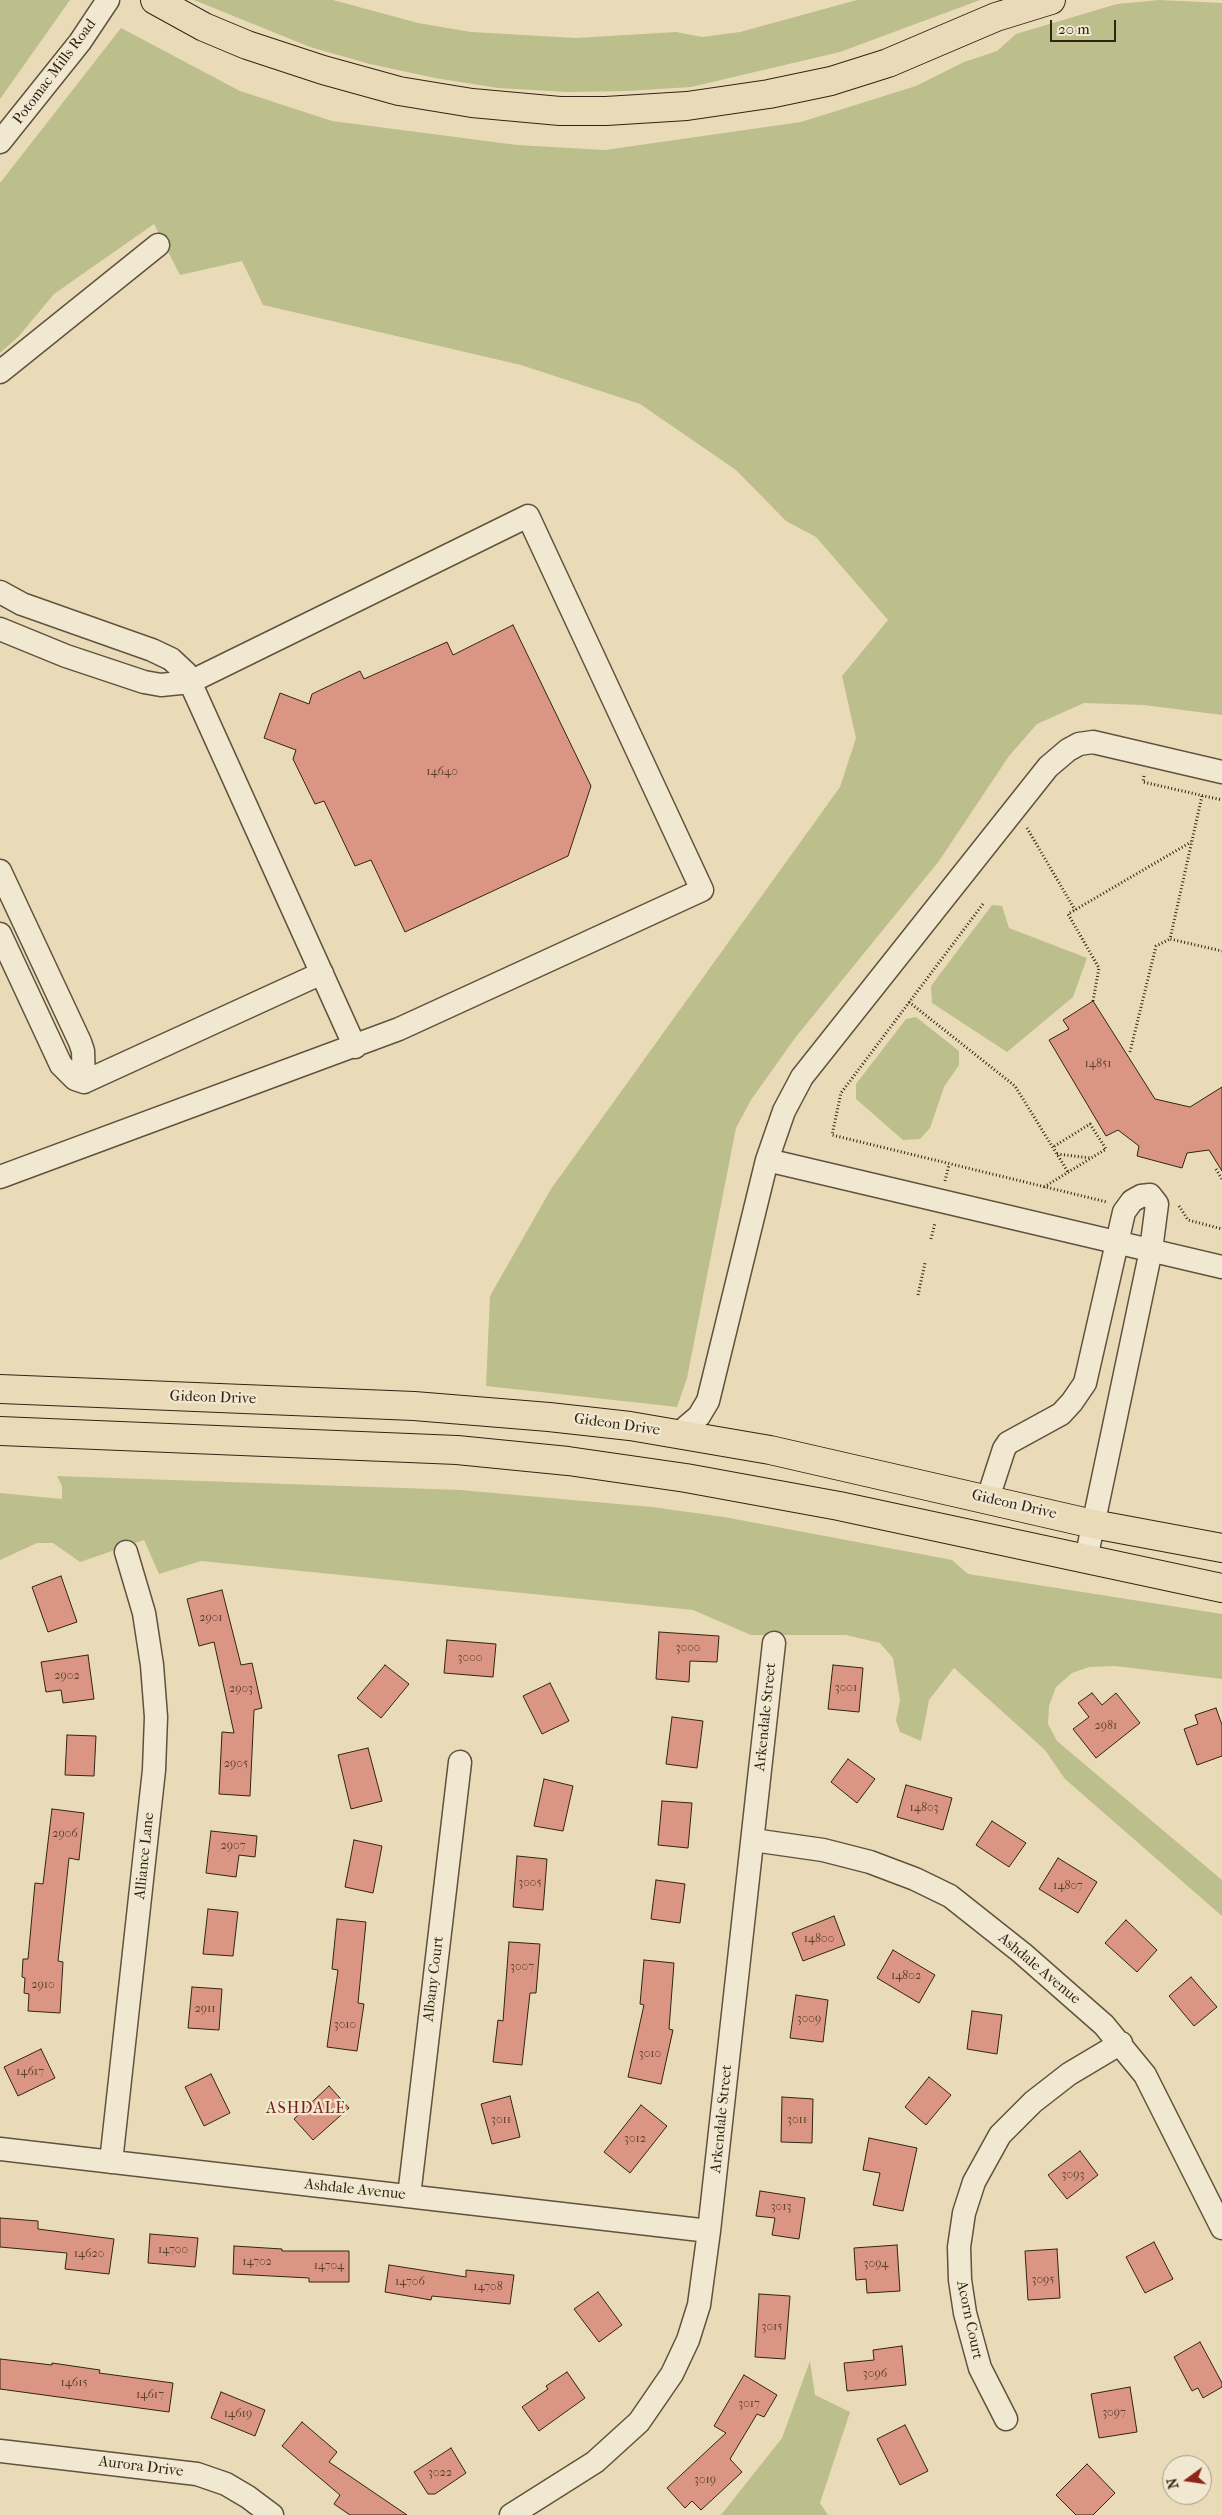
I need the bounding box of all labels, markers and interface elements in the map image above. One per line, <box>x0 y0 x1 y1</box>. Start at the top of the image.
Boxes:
scale bar <box>1052 10 1118 42</box>
street label: Potomac Mills Road <box>10 16 100 128</box>
text: 20 m <box>1058 20 1090 38</box>
house number: 14640 <box>426 765 458 779</box>
house number: 14851 <box>1085 1057 1111 1071</box>
street label: Gideon Drive <box>169 1387 257 1409</box>
street label: Gideon Drive <box>573 1410 661 1440</box>
street label: Gideon Drive <box>970 1486 1058 1524</box>
house number: 2901 <box>199 1611 223 1625</box>
house number: 3000 <box>676 1641 700 1655</box>
house number: 3000 <box>458 1651 482 1665</box>
street label: Arkendale Street <box>751 1662 781 1772</box>
house number: 2902 <box>54 1669 80 1683</box>
house number: 3001 <box>835 1681 857 1695</box>
house number: 2903 <box>229 1682 253 1696</box>
house number: 2981 <box>1095 1719 1117 1733</box>
house number: 2905 <box>224 1757 248 1771</box>
house number: 14803 <box>910 1801 938 1815</box>
street label: Alliance Lane <box>131 1812 159 1900</box>
house number: 2906 <box>52 1827 78 1841</box>
house number: 2907 <box>221 1839 245 1853</box>
house number: 3005 <box>518 1876 542 1890</box>
house number: 14807 <box>1053 1879 1083 1893</box>
street label: Ashdale Avenue <box>994 1929 1084 2009</box>
house number: 14800 <box>804 1932 834 1946</box>
street label: Albany Court <box>420 1935 448 2023</box>
house number: 3007 <box>510 1960 534 1974</box>
house number: 14802 <box>891 1969 921 1983</box>
house number: 2910 <box>31 1978 55 1992</box>
house number: 2911 <box>194 2002 216 2016</box>
house number: 3009 <box>797 2012 821 2026</box>
house number: 3010 <box>334 2018 356 2032</box>
house number: 3010 <box>639 2047 661 2061</box>
street label: Arkendale Street <box>707 2064 737 2174</box>
house number: 14617 <box>16 2065 44 2079</box>
district label: ASHDALE <box>265 2099 347 2119</box>
house number: 3011 <box>491 2113 511 2127</box>
house number: 3011 <box>787 2113 807 2127</box>
house number: 3012 <box>624 2132 646 2146</box>
house number: 3093 <box>1062 2168 1084 2182</box>
street label: Ashdale Avenue <box>303 2176 407 2204</box>
house number: 3013 <box>771 2200 791 2214</box>
house number: 14700 <box>158 2243 188 2257</box>
house number: 14620 <box>74 2247 104 2261</box>
house number: 14702 <box>242 2255 272 2269</box>
house number: 3094 <box>864 2257 888 2271</box>
house number: 14704 <box>314 2259 344 2273</box>
house number: 3095 <box>1031 2273 1055 2287</box>
house number: 14706 <box>395 2275 425 2289</box>
street label: Acorn Court <box>952 2279 986 2361</box>
house number: 14708 <box>473 2280 503 2294</box>
house number: 3015 <box>762 2320 782 2334</box>
house number: 3096 <box>863 2367 887 2381</box>
house number: 14615 <box>60 2376 88 2390</box>
house number: 14617 <box>136 2388 164 2402</box>
house number: 3017 <box>738 2397 760 2411</box>
house number: 3097 <box>1102 2406 1126 2420</box>
house number: 14619 <box>224 2407 252 2421</box>
street label: Aurora Drive <box>98 2453 184 2481</box>
north arrow <box>1162 2455 1212 2505</box>
house number: 3022 <box>428 2466 452 2480</box>
house number: 3019 <box>694 2473 716 2487</box>
text: N <box>1163 2476 1182 2491</box>

